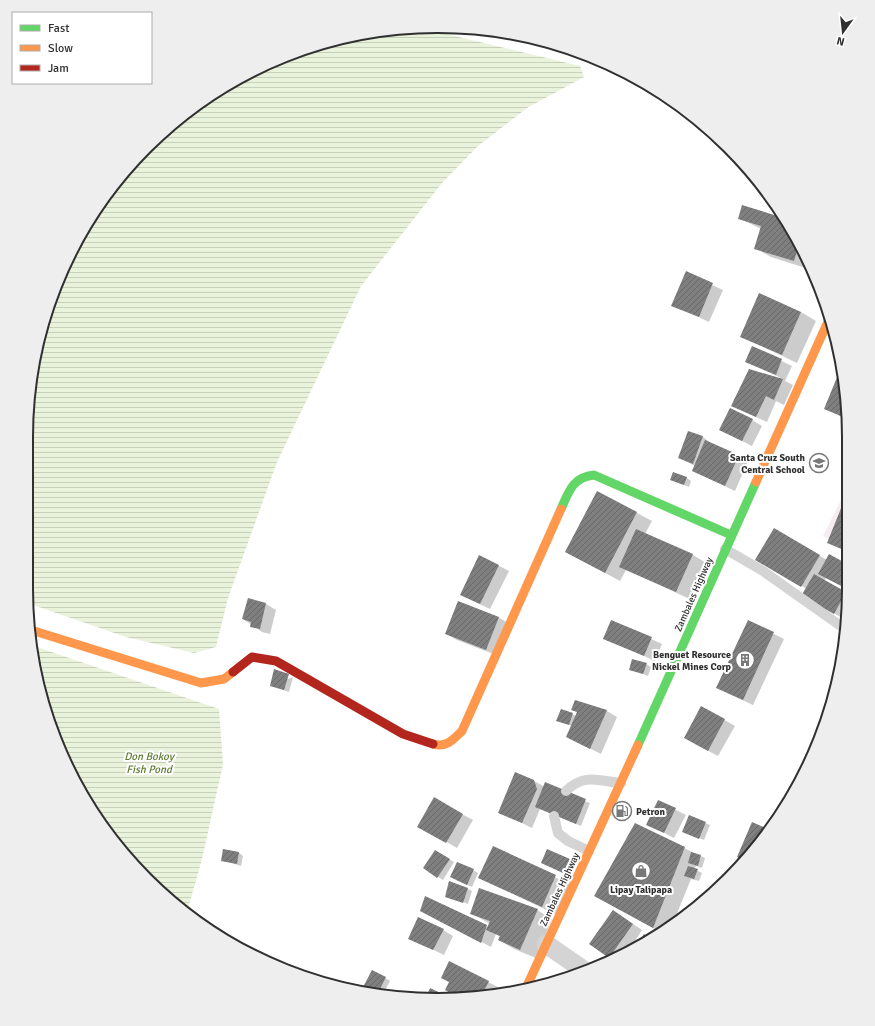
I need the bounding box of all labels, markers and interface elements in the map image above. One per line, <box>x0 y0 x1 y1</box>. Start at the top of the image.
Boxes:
legend <box>12 12 152 84</box>
north arrow <box>823 12 863 52</box>
text: Fast <box>48 21 69 36</box>
text: N <box>835 34 846 48</box>
text: Slow <box>48 41 73 56</box>
text: Jam <box>48 61 69 76</box>
place label: Santa Cruz South Central School <box>730 452 806 476</box>
school or university icon: Santa Cruz South Central School <box>808 452 830 474</box>
street label: Zambales Highway <box>672 555 716 633</box>
place label: Benguet Resource Nickel Mines Corp <box>652 649 732 673</box>
building icon: Benguet Resource Nickel Mines Corp <box>734 649 756 671</box>
water label: Don Bokoy Fish Pond <box>124 750 176 776</box>
fuel station icon: Petron <box>611 800 633 822</box>
place label: Petron <box>636 806 665 818</box>
street label: Zambales Highway <box>538 850 582 928</box>
shop icon: Lipay Talipapa <box>630 860 652 882</box>
place label: Lipay Talipapa <box>610 884 672 896</box>

